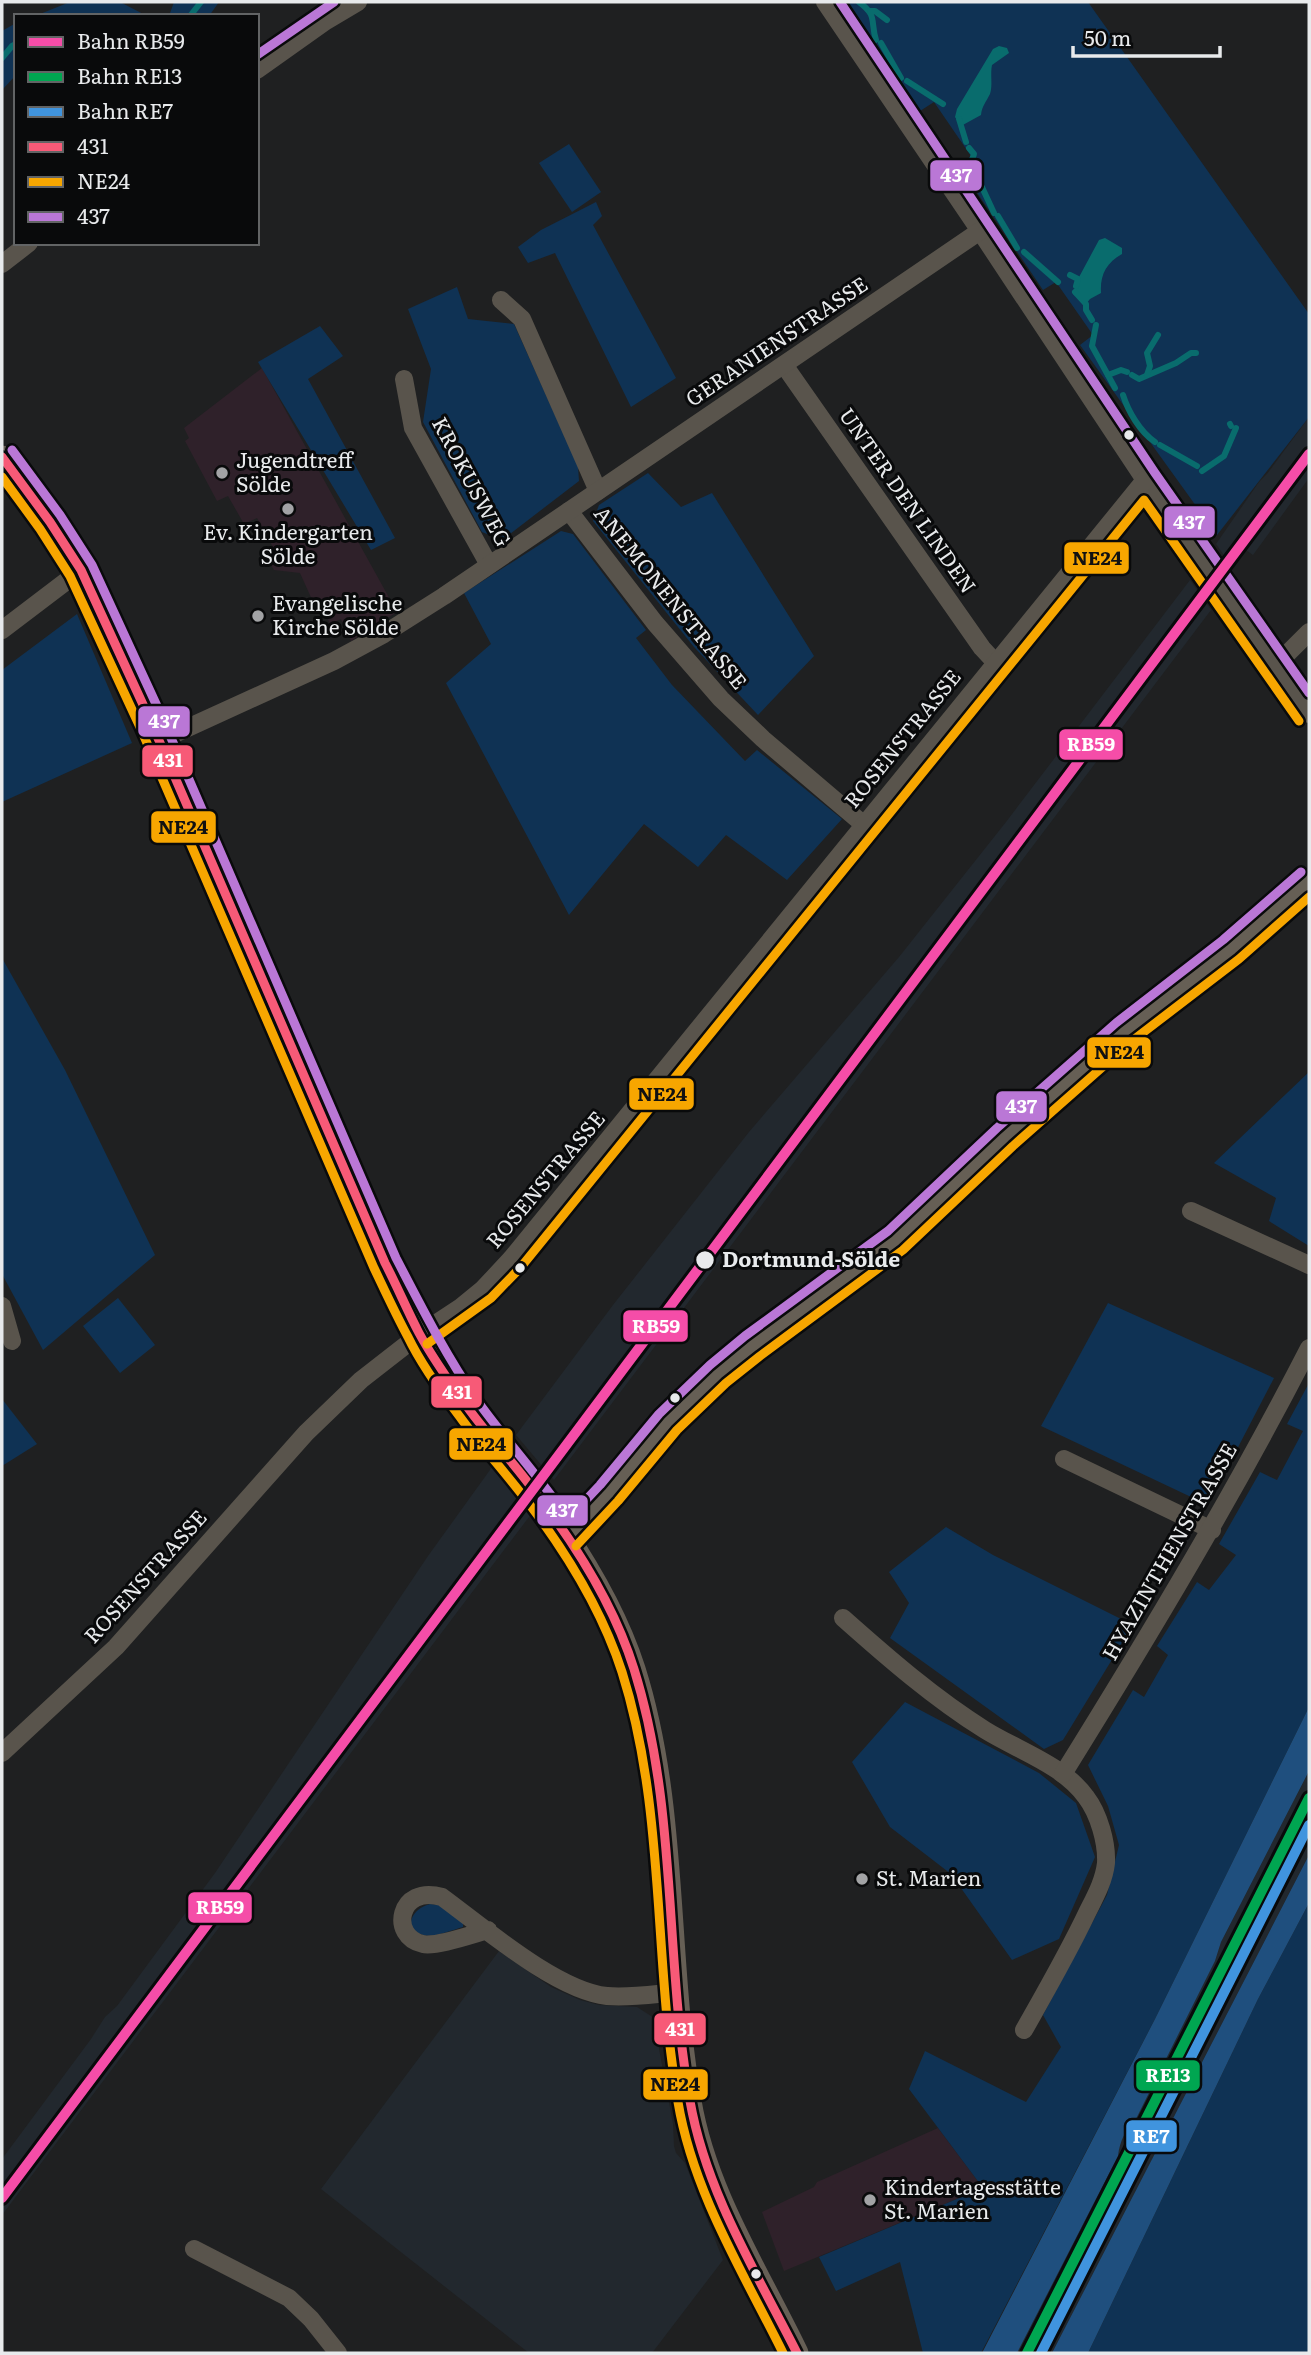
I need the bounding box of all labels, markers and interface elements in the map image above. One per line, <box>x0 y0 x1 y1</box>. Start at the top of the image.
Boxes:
legend <box>14 14 259 245</box>
scale bar <box>1073 14 1220 58</box>
text: 50 m <box>1084 21 1131 52</box>
text: Bahn RB59 <box>77 24 185 55</box>
text: Bahn RE13 <box>77 59 183 90</box>
text: Bahn RE7 <box>77 94 174 125</box>
text: 431 <box>77 129 109 160</box>
line badge: 437 <box>929 159 983 192</box>
text: 437 <box>940 160 973 188</box>
text: NE24 <box>77 164 131 195</box>
text: 437 <box>77 199 110 230</box>
street label: GERANIENSTRASSE <box>678 267 873 413</box>
street label: UNTER DEN LINDEN <box>833 400 985 599</box>
street label: KROKUSWEG <box>426 410 521 551</box>
unlabelled marker <box>1122 428 1136 442</box>
place label: Jugendtreff Sölde <box>236 443 354 498</box>
marker: Jugendtreff Sölde <box>214 465 230 481</box>
street label: ANEMONENSTRASSE <box>588 498 756 695</box>
marker: Ev. Kindergarten Sölde <box>280 501 296 517</box>
line badge: 437 <box>1163 505 1216 539</box>
text: 437 <box>1173 507 1206 535</box>
place label: Ev. Kindergarten Sölde <box>203 515 373 570</box>
line badge: NE24 <box>1063 541 1130 575</box>
text: NE24 <box>1072 543 1123 571</box>
place label: Evangelische Kirche Sölde <box>272 586 402 641</box>
marker: Evangelische Kirche Sölde <box>250 608 266 624</box>
street label: ROSENSTRASSE <box>835 661 967 814</box>
line badge: 437 <box>137 705 191 738</box>
text: 437 <box>148 706 181 734</box>
line badge: RB59 <box>1058 728 1124 761</box>
text: RB59 <box>1067 729 1115 757</box>
line badge: 431 <box>141 744 194 778</box>
text: 431 <box>153 745 183 773</box>
line badge: NE24 <box>150 810 217 844</box>
text: NE24 <box>158 812 209 840</box>
line badge: NE24 <box>1086 1036 1152 1069</box>
text: NE24 <box>1094 1037 1145 1065</box>
line badge: NE24 <box>628 1077 695 1111</box>
text: NE24 <box>637 1079 688 1107</box>
line badge: 437 <box>995 1090 1048 1123</box>
text: 437 <box>1005 1091 1038 1119</box>
street label: ROSENSTRASSE <box>477 1103 611 1254</box>
place label: Dortmund-Sölde <box>722 1242 900 1273</box>
marker: Dortmund-Sölde <box>694 1249 716 1271</box>
unlabelled marker <box>513 1261 527 1275</box>
line badge: RB59 <box>622 1309 689 1343</box>
text: RB59 <box>632 1311 680 1339</box>
line badge: 431 <box>430 1375 483 1409</box>
text: 431 <box>442 1377 472 1405</box>
unlabelled marker <box>668 1391 682 1405</box>
line badge: NE24 <box>448 1427 514 1461</box>
text: NE24 <box>456 1429 507 1457</box>
street label: HYAZINTHENSTRASSE <box>1093 1436 1243 1665</box>
line badge: 437 <box>536 1494 589 1527</box>
text: 437 <box>546 1495 579 1523</box>
street label: ROSENSTRASSE <box>76 1502 213 1649</box>
place label: St. Marien <box>876 1861 981 1892</box>
marker: St. Marien <box>854 1871 870 1887</box>
line badge: RB59 <box>187 1891 253 1924</box>
text: RB59 <box>196 1892 244 1920</box>
line badge: 431 <box>653 2012 707 2046</box>
text: 431 <box>665 2014 695 2042</box>
line badge: RE13 <box>1135 2059 1201 2092</box>
text: RE13 <box>1145 2060 1191 2088</box>
line badge: NE24 <box>642 2068 709 2101</box>
text: NE24 <box>650 2069 701 2097</box>
line badge: RE7 <box>1125 2119 1178 2153</box>
text: RE7 <box>1132 2121 1170 2149</box>
place label: Kindertagesstätte St. Marien <box>884 2170 1061 2225</box>
marker: Kindertagesstätte St. Marien <box>862 2192 878 2208</box>
unlabelled marker <box>749 2267 763 2281</box>

